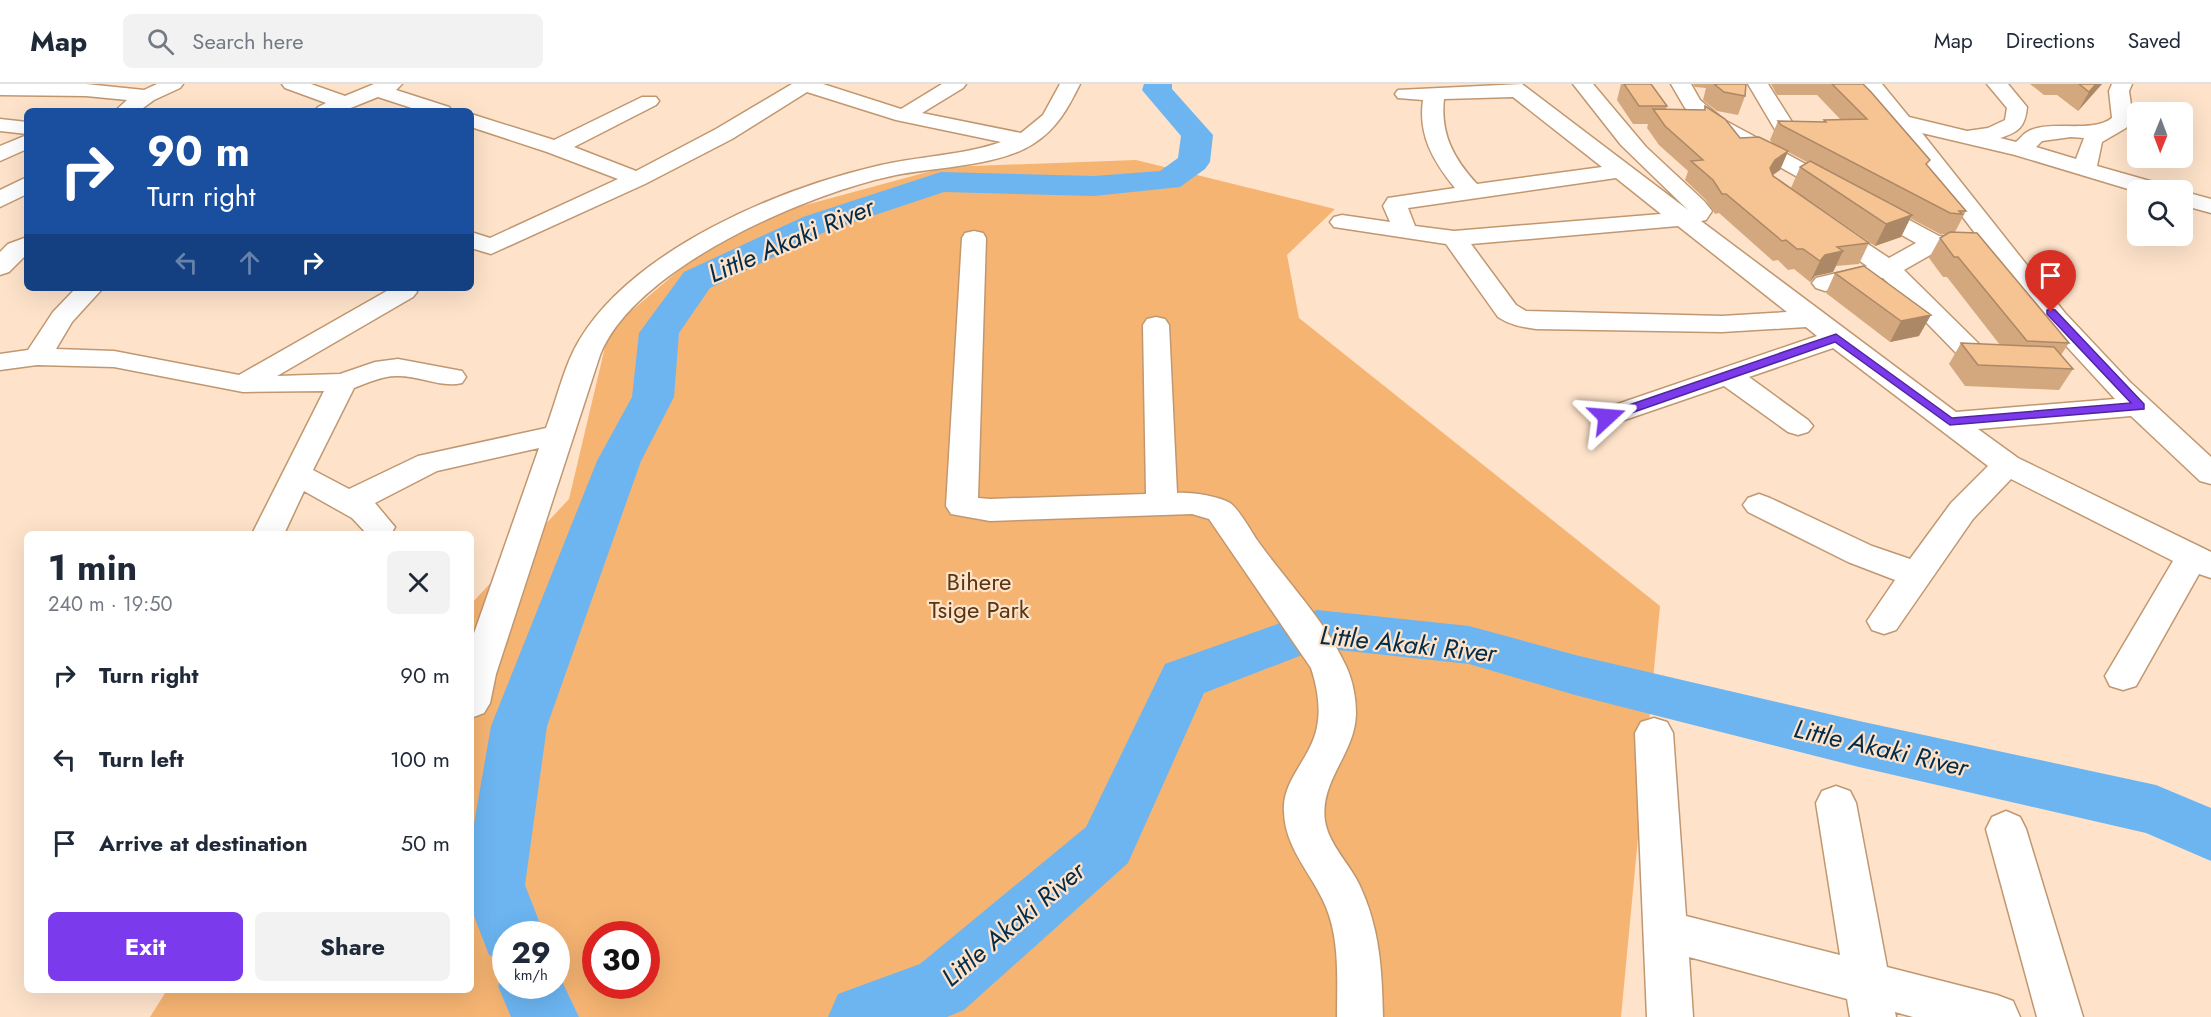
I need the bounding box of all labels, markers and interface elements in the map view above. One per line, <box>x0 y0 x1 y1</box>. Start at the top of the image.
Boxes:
search box <box>123 14 543 68</box>
text: Map <box>30 21 87 62</box>
icon: search <box>144 25 177 58</box>
text: Search here <box>192 25 304 57</box>
text: Map <box>1934 26 1973 56</box>
text: Directions <box>2006 26 2095 56</box>
text: Saved <box>2128 26 2181 56</box>
north arrow <box>2127 102 2193 168</box>
map controls <box>2127 102 2193 246</box>
text: 90 m <box>147 121 250 182</box>
icon: right <box>48 132 126 210</box>
text: Turn right <box>147 177 255 216</box>
button: search <box>2127 180 2193 246</box>
water label: Little Akaki River <box>702 187 881 292</box>
icon: left <box>170 246 203 279</box>
icon: ahead <box>233 246 266 279</box>
icon: right <box>296 246 329 279</box>
pin <box>2025 250 2076 312</box>
icon: arrive <box>2034 259 2067 292</box>
position arrow <box>1575 385 1639 449</box>
text: 1 min <box>48 541 137 593</box>
button: close <box>387 551 450 614</box>
park label: Bihere Tsige Park <box>929 564 1030 627</box>
text: 240 m · 19:50 <box>48 590 172 619</box>
water label: Little Akaki River <box>1318 616 1499 672</box>
icon: right <box>48 659 81 692</box>
text: Turn right <box>99 659 199 691</box>
text: 90 m <box>400 659 450 691</box>
water label: Little Akaki River <box>1790 710 1973 787</box>
icon: left <box>48 743 81 776</box>
text: Turn left <box>99 743 184 775</box>
text: 100 m <box>390 743 450 775</box>
icon: arrive <box>48 827 81 860</box>
text: Arrive at destination <box>99 827 308 859</box>
text: 50 m <box>401 827 450 859</box>
water label: Little Akaki River <box>933 852 1094 996</box>
button: Exit <box>48 912 243 981</box>
button: Share <box>255 912 450 981</box>
speed limit sign: 30 <box>582 921 660 999</box>
text: 29 <box>511 931 551 974</box>
text: km/h <box>514 964 548 986</box>

